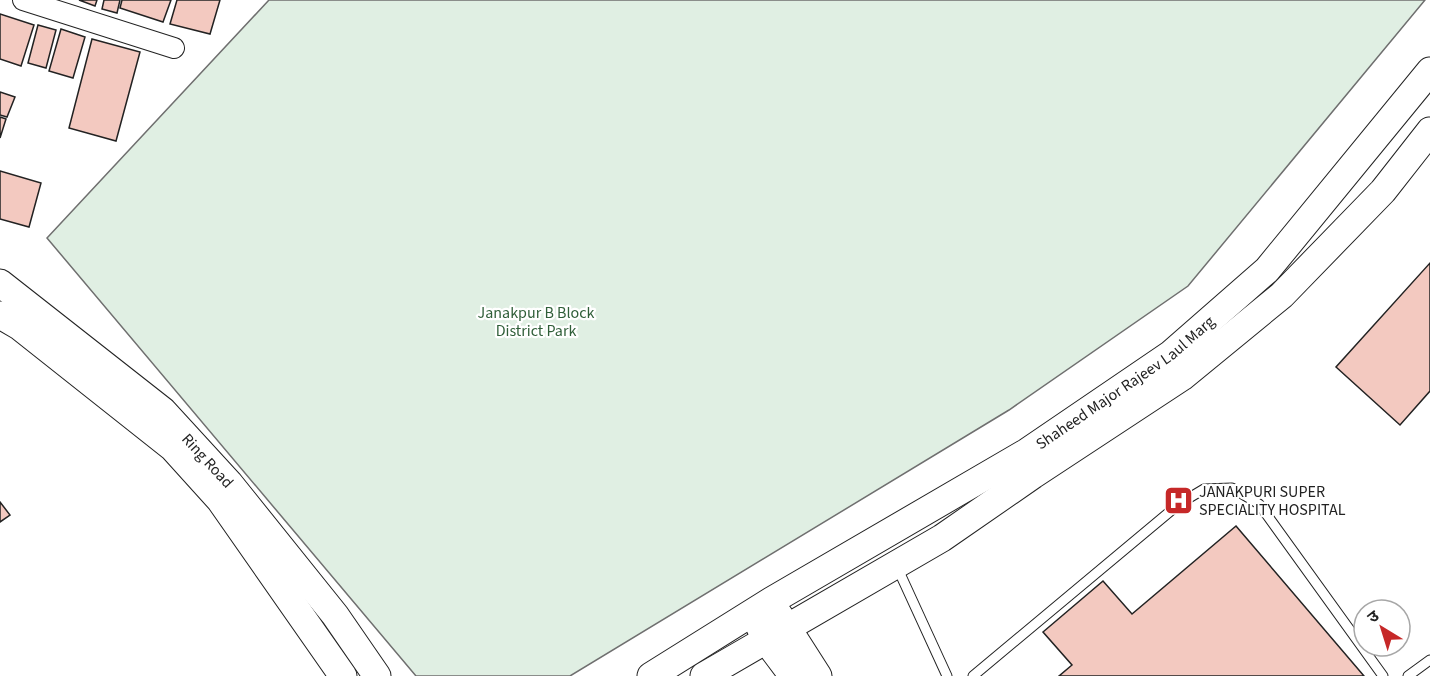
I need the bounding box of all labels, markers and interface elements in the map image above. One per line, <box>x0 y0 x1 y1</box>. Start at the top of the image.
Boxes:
park label: Janakpur B Block District Park <box>478 302 594 342</box>
street label: Shaheed Major Rajeev Laul Marg <box>1032 311 1220 455</box>
street label: Ring Road <box>176 429 238 493</box>
place label: JANAKPURI SUPER SPECIALITY HOSPITAL <box>1199 481 1346 521</box>
hospital icon: JANAKPURI SUPER SPECIALITY HOSPITAL <box>1162 484 1194 516</box>
north arrow <box>1352 598 1412 658</box>
text: उ <box>1363 605 1384 629</box>

